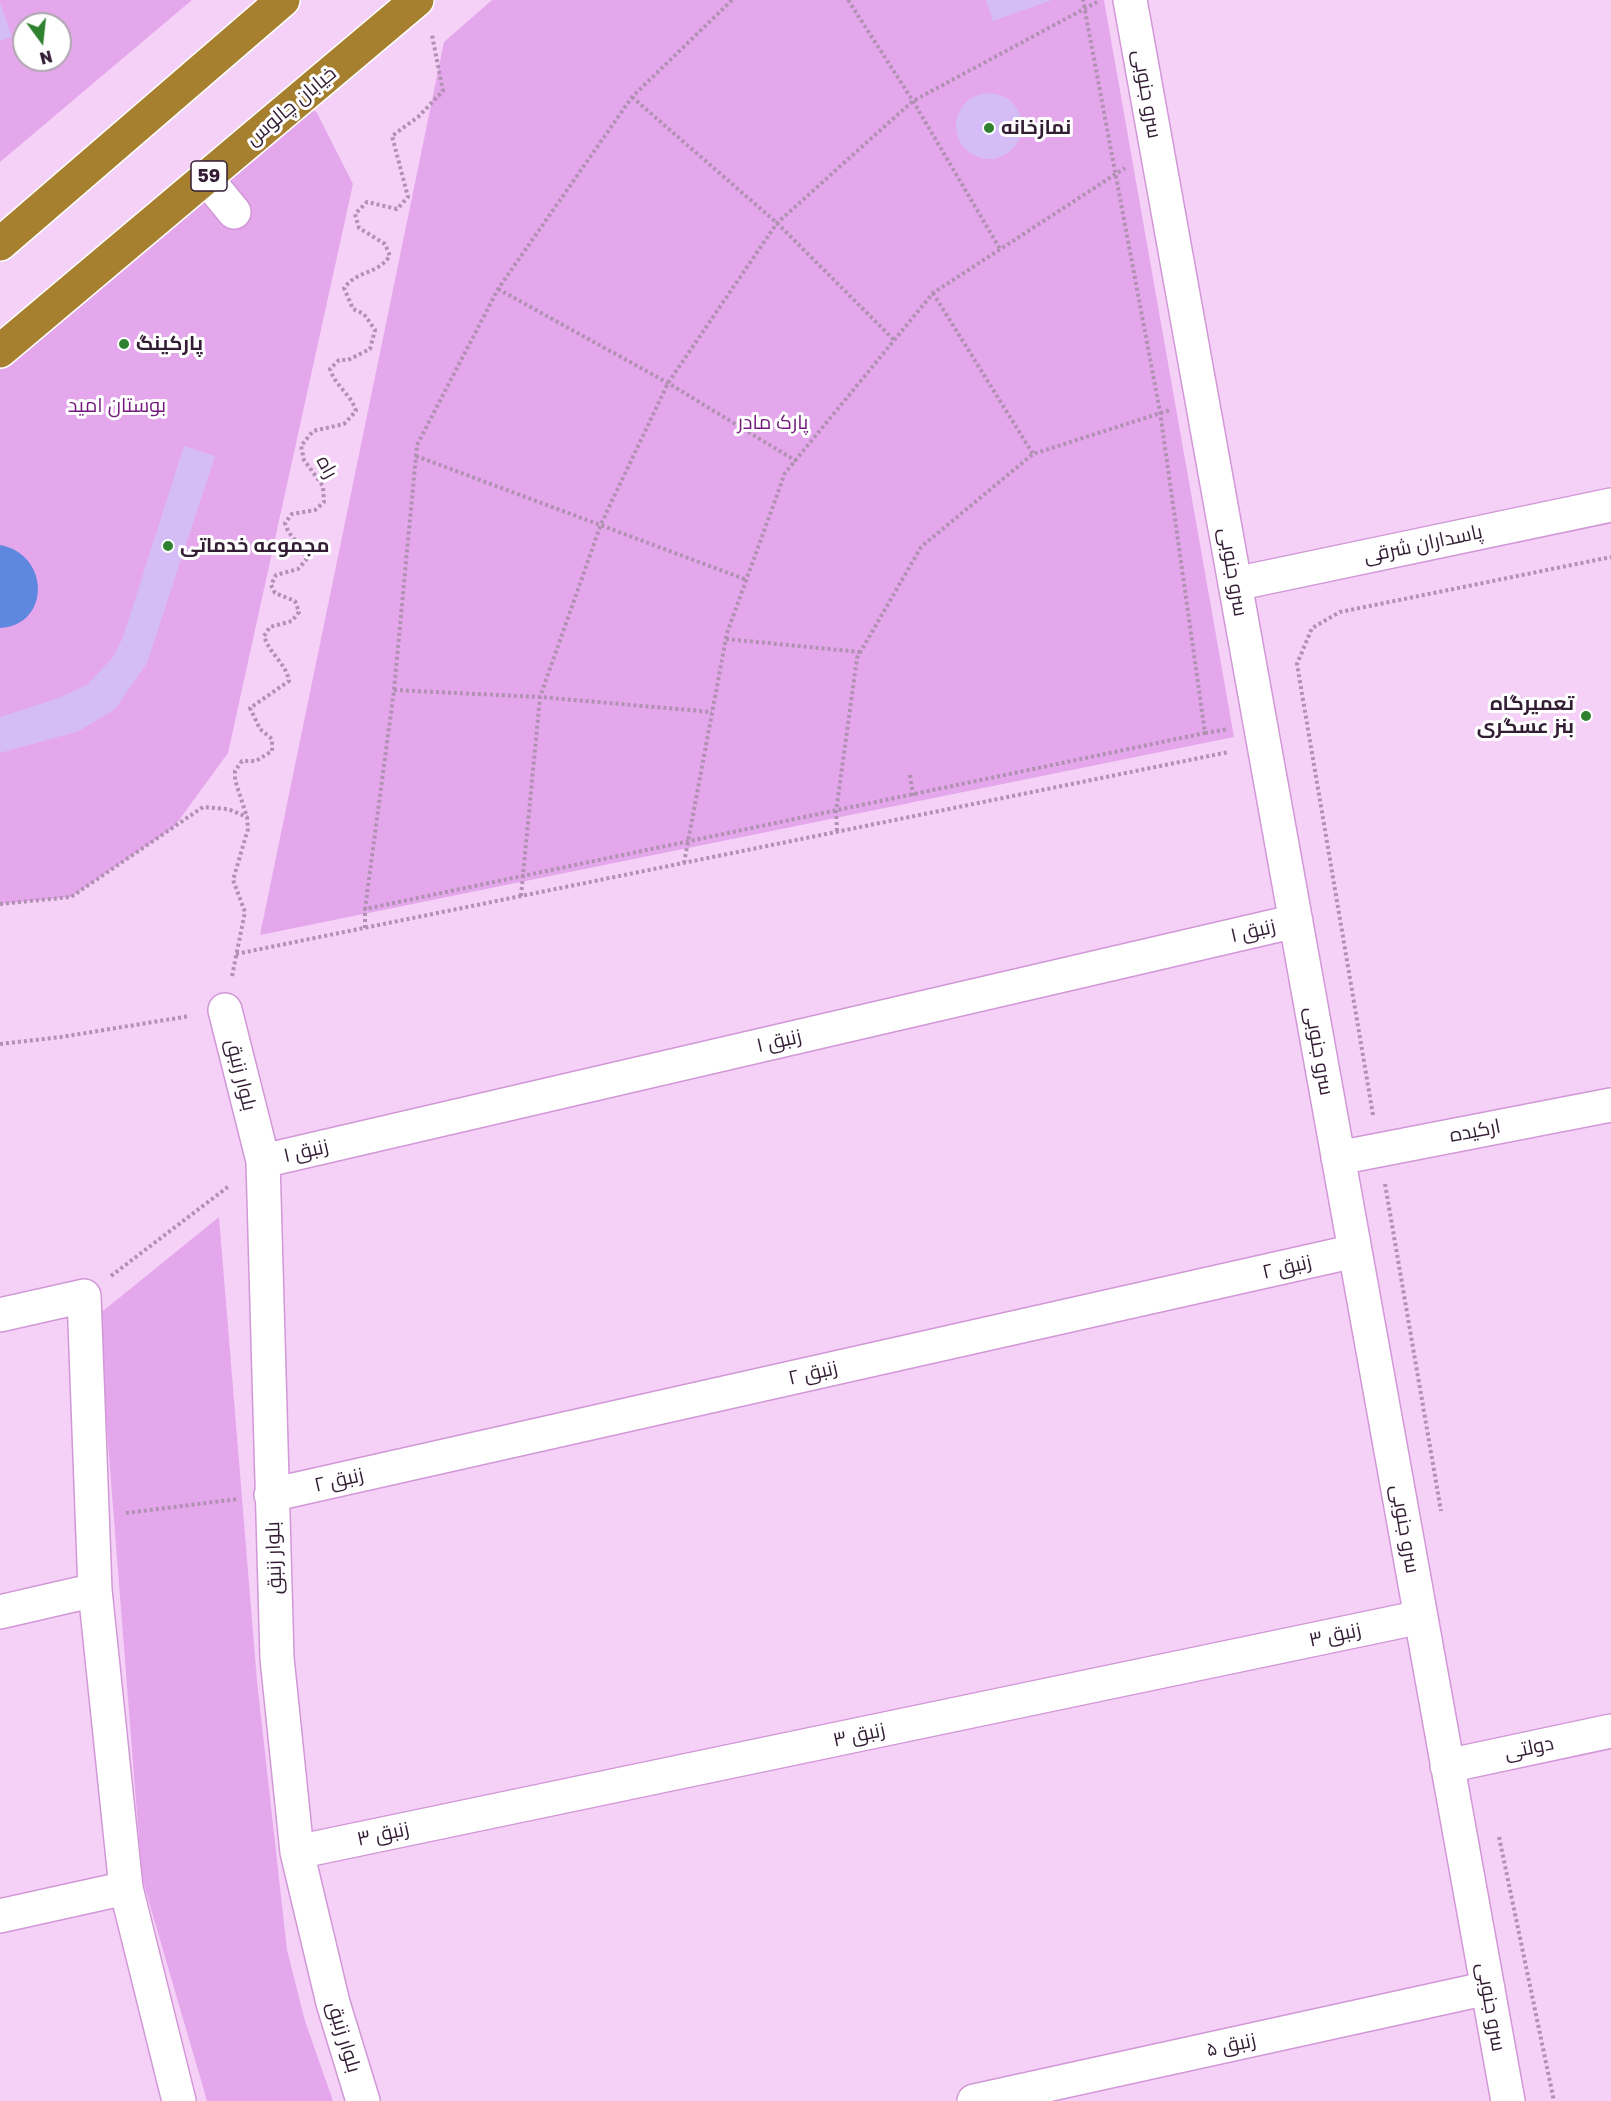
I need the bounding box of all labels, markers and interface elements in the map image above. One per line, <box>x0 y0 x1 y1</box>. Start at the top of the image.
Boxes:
north arrow <box>12 12 72 72</box>
text: N <box>38 46 55 69</box>
street label: سرو جنوبی <box>1127 48 1167 140</box>
street label: خیابان چالوس <box>241 61 341 151</box>
place label: نمازخانه <box>1001 116 1071 140</box>
marker: نمازخانه <box>982 121 996 135</box>
road number: 59 <box>191 161 227 191</box>
place label: پارکینگ <box>136 332 203 356</box>
marker: پارکینگ <box>117 337 131 351</box>
park label: بوستان امید <box>68 394 166 418</box>
park label: پارک مادر <box>738 411 808 435</box>
street label: راه <box>311 451 343 483</box>
street label: پاسداران شرقی <box>1361 520 1485 568</box>
street label: سرو جنوبی <box>1213 526 1253 618</box>
place label: مجموعه خدماتی <box>180 534 329 558</box>
marker: مجموعه خدماتی <box>161 539 175 553</box>
place label: تعمیرگاه بنز عسگری <box>1477 692 1574 739</box>
marker: تعمیرگاه بنز عسگری <box>1579 709 1593 723</box>
street label: زنبق ۱ <box>1228 914 1278 948</box>
street label: سرو جنوبی <box>1299 1005 1339 1097</box>
street label: زنبق ۱ <box>754 1024 804 1058</box>
street label: بلوار زنبق <box>221 1037 261 1113</box>
street label: ارکیده <box>1447 1114 1503 1148</box>
street label: زنبق ۱ <box>281 1134 331 1168</box>
street label: زنبق ۲ <box>1260 1250 1314 1284</box>
street label: زنبق ۲ <box>786 1356 840 1390</box>
street label: زنبق ۲ <box>312 1463 366 1497</box>
street label: سرو جنوبی <box>1385 1483 1425 1575</box>
street label: بلوار زنبق <box>261 1521 287 1595</box>
street label: زنبق ۳ <box>1307 1618 1363 1652</box>
street label: زنبق ۳ <box>831 1718 887 1752</box>
street label: دولتی <box>1502 1731 1556 1765</box>
street label: زنبق ۳ <box>355 1817 411 1851</box>
street label: سرو جنوبی <box>1471 1961 1511 2053</box>
street label: بلوار زنبق <box>322 1999 366 2075</box>
street label: زنبق ۵ <box>1204 2028 1258 2062</box>

